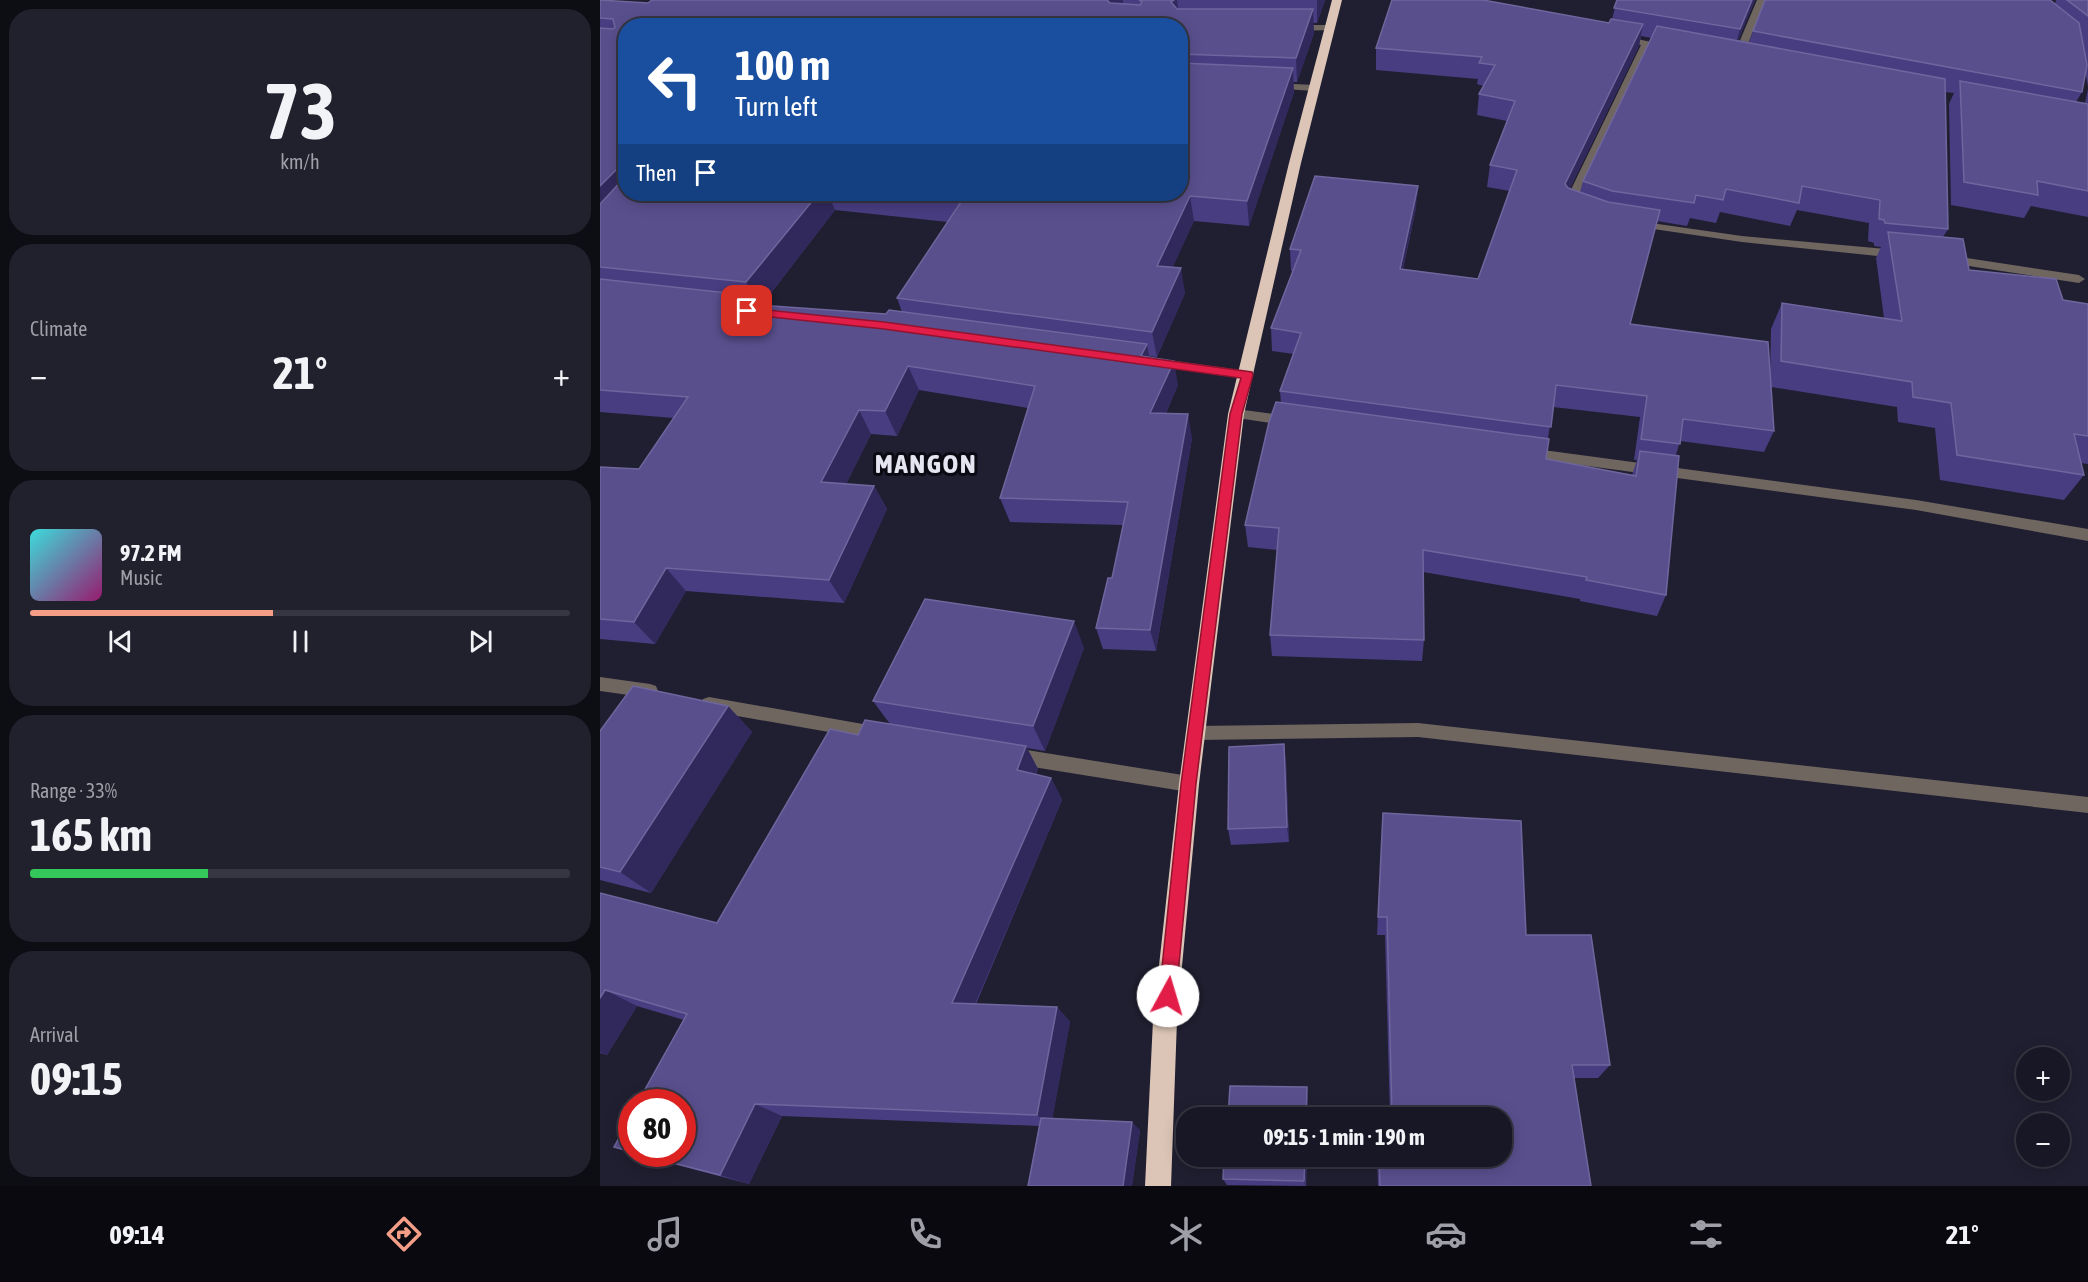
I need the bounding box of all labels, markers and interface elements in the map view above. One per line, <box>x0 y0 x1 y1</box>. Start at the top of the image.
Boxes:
text: 100 m <box>735 41 830 89</box>
icon: left <box>636 42 714 120</box>
text: 73 <box>263 66 337 156</box>
text: Turn left <box>735 91 818 122</box>
text: km/h <box>280 150 320 173</box>
icon: arrive <box>689 156 722 189</box>
text: Then <box>636 160 677 186</box>
pin <box>721 285 772 336</box>
icon: arrive <box>730 294 763 327</box>
text: Climate <box>30 317 87 340</box>
text: 21° <box>273 347 327 399</box>
text: − <box>30 355 47 393</box>
text: + <box>553 355 570 393</box>
district label: MANGON <box>875 448 977 479</box>
text: 97.2 FM <box>120 540 182 566</box>
text: Music <box>120 566 162 589</box>
icon: previous <box>104 625 137 658</box>
icon: pause <box>284 625 317 658</box>
icon: next <box>464 625 497 658</box>
text: Range · 33% <box>30 779 117 802</box>
text: 165 km <box>30 809 152 861</box>
position arrow <box>1136 964 1200 1028</box>
text: Arrival <box>30 1023 79 1046</box>
map controls <box>2016 1047 2070 1167</box>
button: + <box>2016 1047 2070 1101</box>
text: 09:15 <box>30 1053 123 1105</box>
speed limit sign: 80 <box>618 1089 696 1167</box>
button: − <box>2016 1113 2070 1167</box>
text: 09:15 · 1 min · 190 m <box>1263 1124 1425 1150</box>
icon: directions <box>383 1213 425 1255</box>
icon: music <box>644 1213 686 1255</box>
icon: phone <box>904 1213 946 1255</box>
icon: climate <box>1165 1213 1207 1255</box>
icon: car <box>1425 1213 1467 1255</box>
icon: filters <box>1685 1213 1727 1255</box>
text: 09:14 <box>109 1219 165 1250</box>
text: 21° <box>1946 1219 1979 1250</box>

